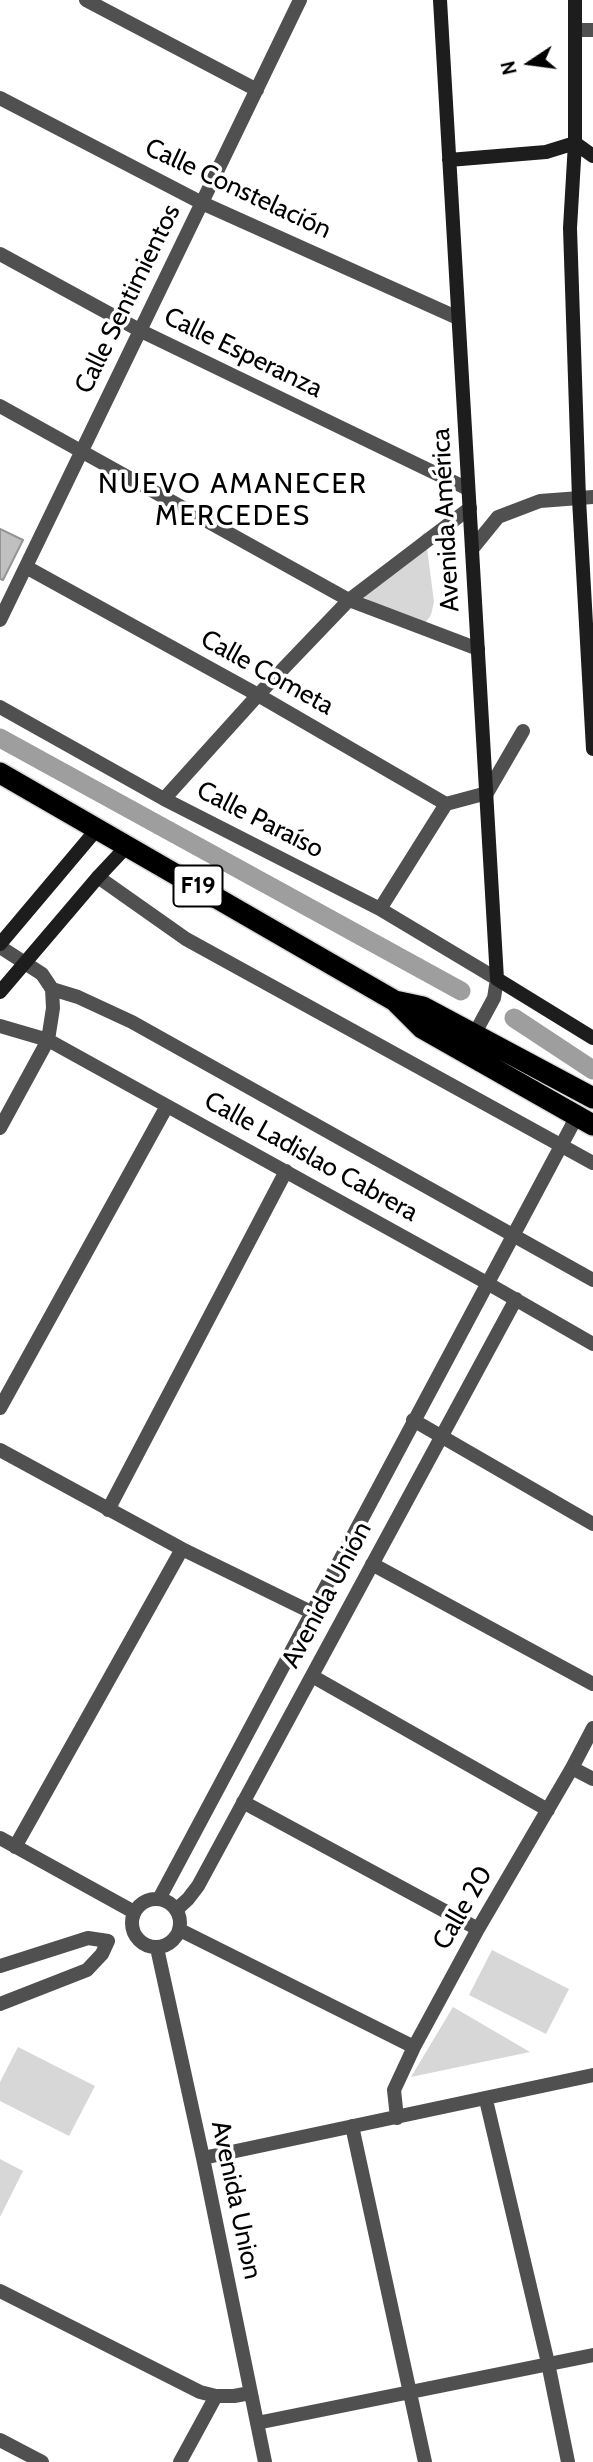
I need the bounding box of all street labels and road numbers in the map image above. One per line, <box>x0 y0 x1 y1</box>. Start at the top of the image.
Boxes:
street label: Calle Constelación <box>140 132 336 246</box>
street label: Calle Sentimientos <box>69 199 187 399</box>
street label: Calle Esperanza <box>159 301 327 405</box>
street label: Avenida América <box>426 427 466 613</box>
street label: Calle Cometa <box>195 624 339 722</box>
street label: Calle Paraíso <box>191 775 329 865</box>
road number: F19 <box>174 866 222 906</box>
street label: Calle Ladislao Cabrera <box>199 1085 423 1229</box>
street label: Avenida Unión <box>275 1517 379 1673</box>
street label: Calle 20 <box>427 1861 499 1955</box>
street label: Avenida Union <box>204 2118 268 2282</box>

